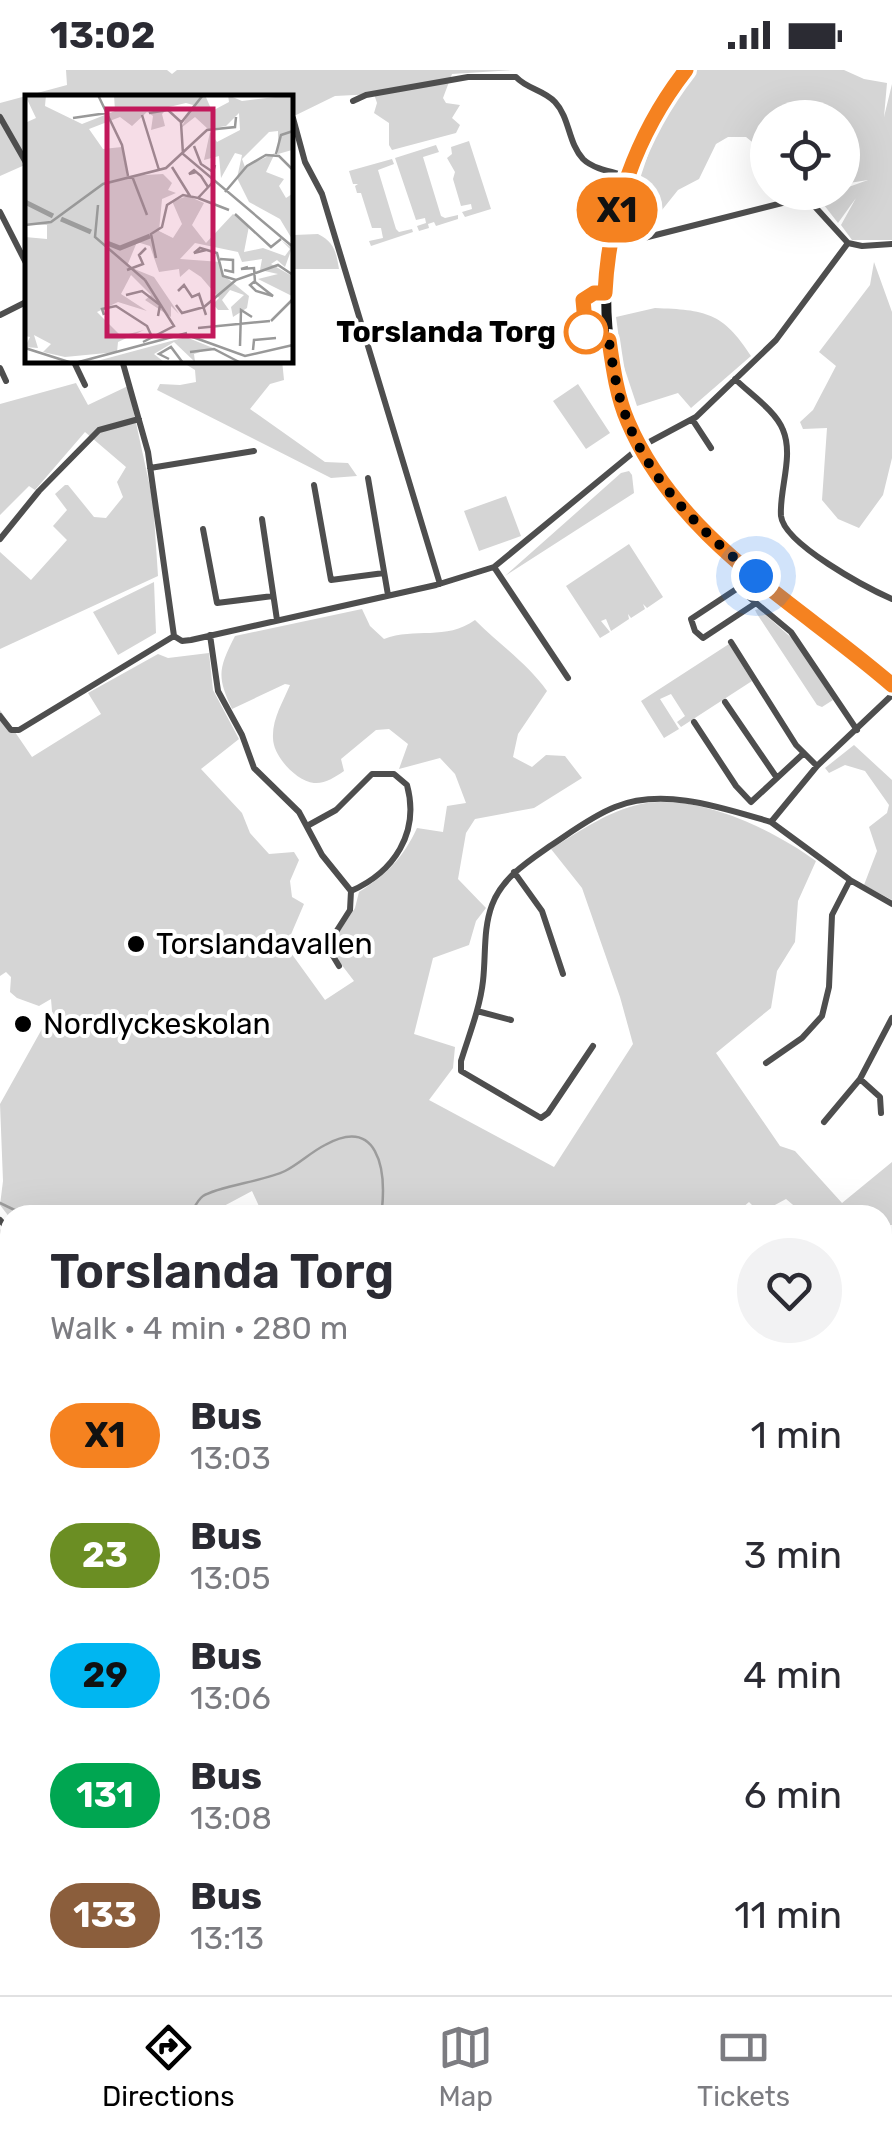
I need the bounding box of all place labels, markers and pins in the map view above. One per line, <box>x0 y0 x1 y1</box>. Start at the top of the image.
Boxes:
marker: Torslanda Torg <box>565 311 607 353</box>
place label: Torslanda Torg <box>336 314 556 350</box>
place label: Torslandavallen <box>156 926 373 962</box>
marker: Torslandavallen <box>125 933 147 955</box>
place label: Nordlyckeskolan <box>43 1006 271 1042</box>
marker: Nordlyckeskolan <box>12 1013 34 1035</box>

